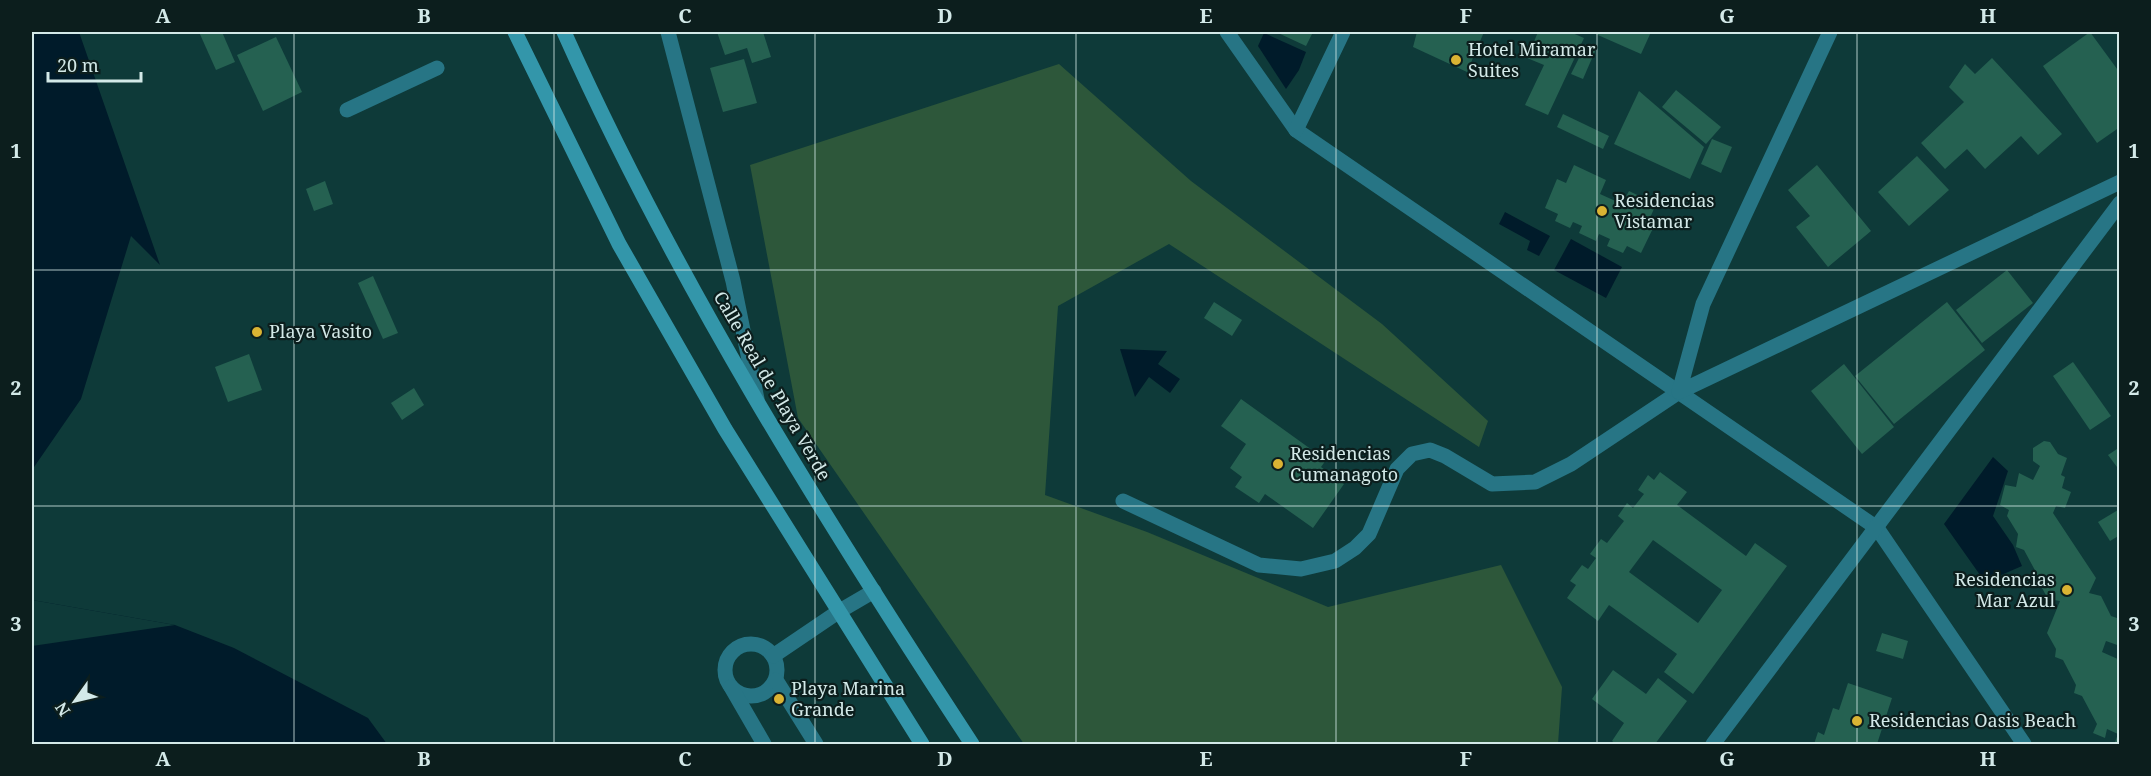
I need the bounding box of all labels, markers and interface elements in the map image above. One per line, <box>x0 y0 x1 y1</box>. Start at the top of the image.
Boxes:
text: A <box>155 2 171 29</box>
text: B <box>417 2 431 29</box>
text: C <box>678 2 692 29</box>
text: D <box>937 2 953 29</box>
text: E <box>1199 2 1213 29</box>
text: F <box>1460 2 1472 29</box>
text: G <box>1719 2 1735 29</box>
text: H <box>1980 2 1996 29</box>
place label: Hotel Miramar Suites <box>1468 37 1596 82</box>
scale bar <box>48 45 141 83</box>
text: 20 m <box>57 53 99 77</box>
marker: Hotel Miramar Suites <box>1449 53 1463 67</box>
text: 1 <box>10 137 22 164</box>
text: 1 <box>2128 137 2140 164</box>
place label: Residencias Vistamar <box>1614 188 1714 233</box>
marker: Residencias Vistamar <box>1595 204 1609 218</box>
street label: Calle Real de Playa Verde <box>709 286 837 485</box>
place label: Playa Vasito <box>269 319 372 343</box>
marker: Playa Vasito <box>250 325 264 339</box>
text: 2 <box>10 374 22 401</box>
text: 2 <box>2128 374 2140 401</box>
place label: Residencias Cumanagoto <box>1290 441 1398 486</box>
marker: Residencias Cumanagoto <box>1271 457 1285 471</box>
place label: Residencias Mar Azul <box>1955 567 2055 612</box>
marker: Residencias Mar Azul <box>2060 583 2074 597</box>
text: 3 <box>10 610 22 637</box>
text: 3 <box>2128 610 2140 637</box>
north arrow <box>45 671 105 731</box>
place label: Playa Marina Grande <box>791 676 905 721</box>
marker: Playa Marina Grande <box>772 692 786 706</box>
text: N <box>50 698 75 721</box>
place label: Residencias Oasis Beach <box>1869 708 2076 732</box>
marker: Residencias Oasis Beach <box>1850 714 1864 728</box>
text: A <box>155 745 171 772</box>
text: B <box>417 745 431 772</box>
text: C <box>678 745 692 772</box>
text: D <box>937 745 953 772</box>
text: E <box>1199 745 1213 772</box>
text: F <box>1460 745 1472 772</box>
text: G <box>1719 745 1735 772</box>
text: H <box>1980 745 1996 772</box>

